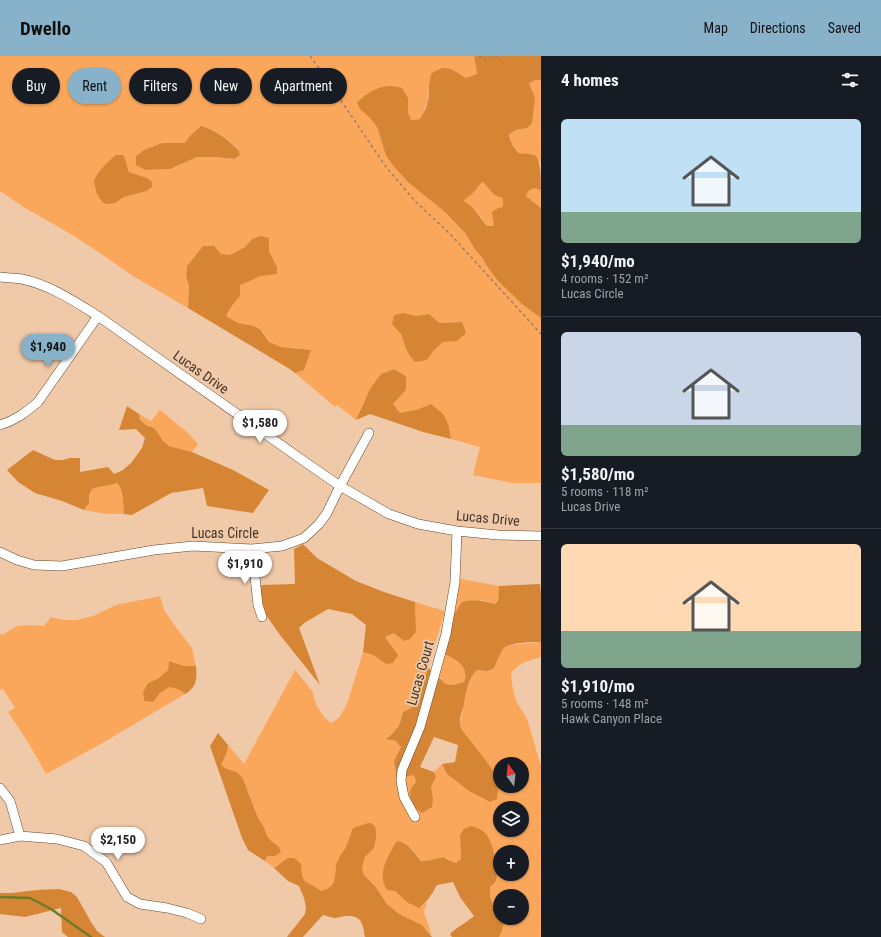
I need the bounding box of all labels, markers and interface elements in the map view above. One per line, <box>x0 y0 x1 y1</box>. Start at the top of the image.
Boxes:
text: Dwello <box>20 17 71 40</box>
text: Map <box>704 20 728 36</box>
text: Directions <box>750 20 806 36</box>
text: Saved <box>828 20 861 36</box>
chip: Buy <box>12 68 60 104</box>
chip: Rent <box>68 68 121 104</box>
chip: Filters <box>129 68 192 104</box>
chip: New <box>200 68 252 104</box>
chip: Apartment <box>260 68 347 104</box>
icon: filters <box>839 69 861 91</box>
text: 4 homes <box>561 70 619 90</box>
icon: home <box>675 145 747 217</box>
text: $1,940/mo <box>561 251 635 271</box>
text: 4 rooms · 152 m² <box>561 271 648 286</box>
text: Lucas Circle <box>561 286 624 301</box>
pin: $1,940 <box>15 334 81 368</box>
text: $1,940 <box>30 339 66 354</box>
street label: Lucas Drive <box>170 347 232 397</box>
icon: home <box>675 358 747 430</box>
pin: $1,580 <box>227 410 293 444</box>
text: $1,580 <box>242 415 278 430</box>
text: $1,580/mo <box>561 464 635 484</box>
text: 5 rooms · 118 m² <box>561 484 648 499</box>
text: Lucas Drive <box>561 499 620 514</box>
street label: Lucas Drive <box>456 507 521 529</box>
street label: Lucas Circle <box>191 525 259 541</box>
pin: $1,910 <box>212 551 278 585</box>
text: $1,910 <box>227 556 263 571</box>
icon: home <box>675 570 747 642</box>
street label: Lucas Court <box>403 639 437 707</box>
text: $1,910/mo <box>561 676 635 696</box>
text: 5 rooms · 148 m² <box>561 696 648 711</box>
text: Hawk Canyon Place <box>561 711 662 726</box>
north arrow <box>493 757 529 793</box>
map controls <box>493 757 529 925</box>
button: layers <box>493 801 529 837</box>
pin: $2,150 <box>85 827 151 861</box>
text: $2,150 <box>100 832 136 847</box>
button: + <box>493 845 529 881</box>
button: − <box>493 889 529 925</box>

